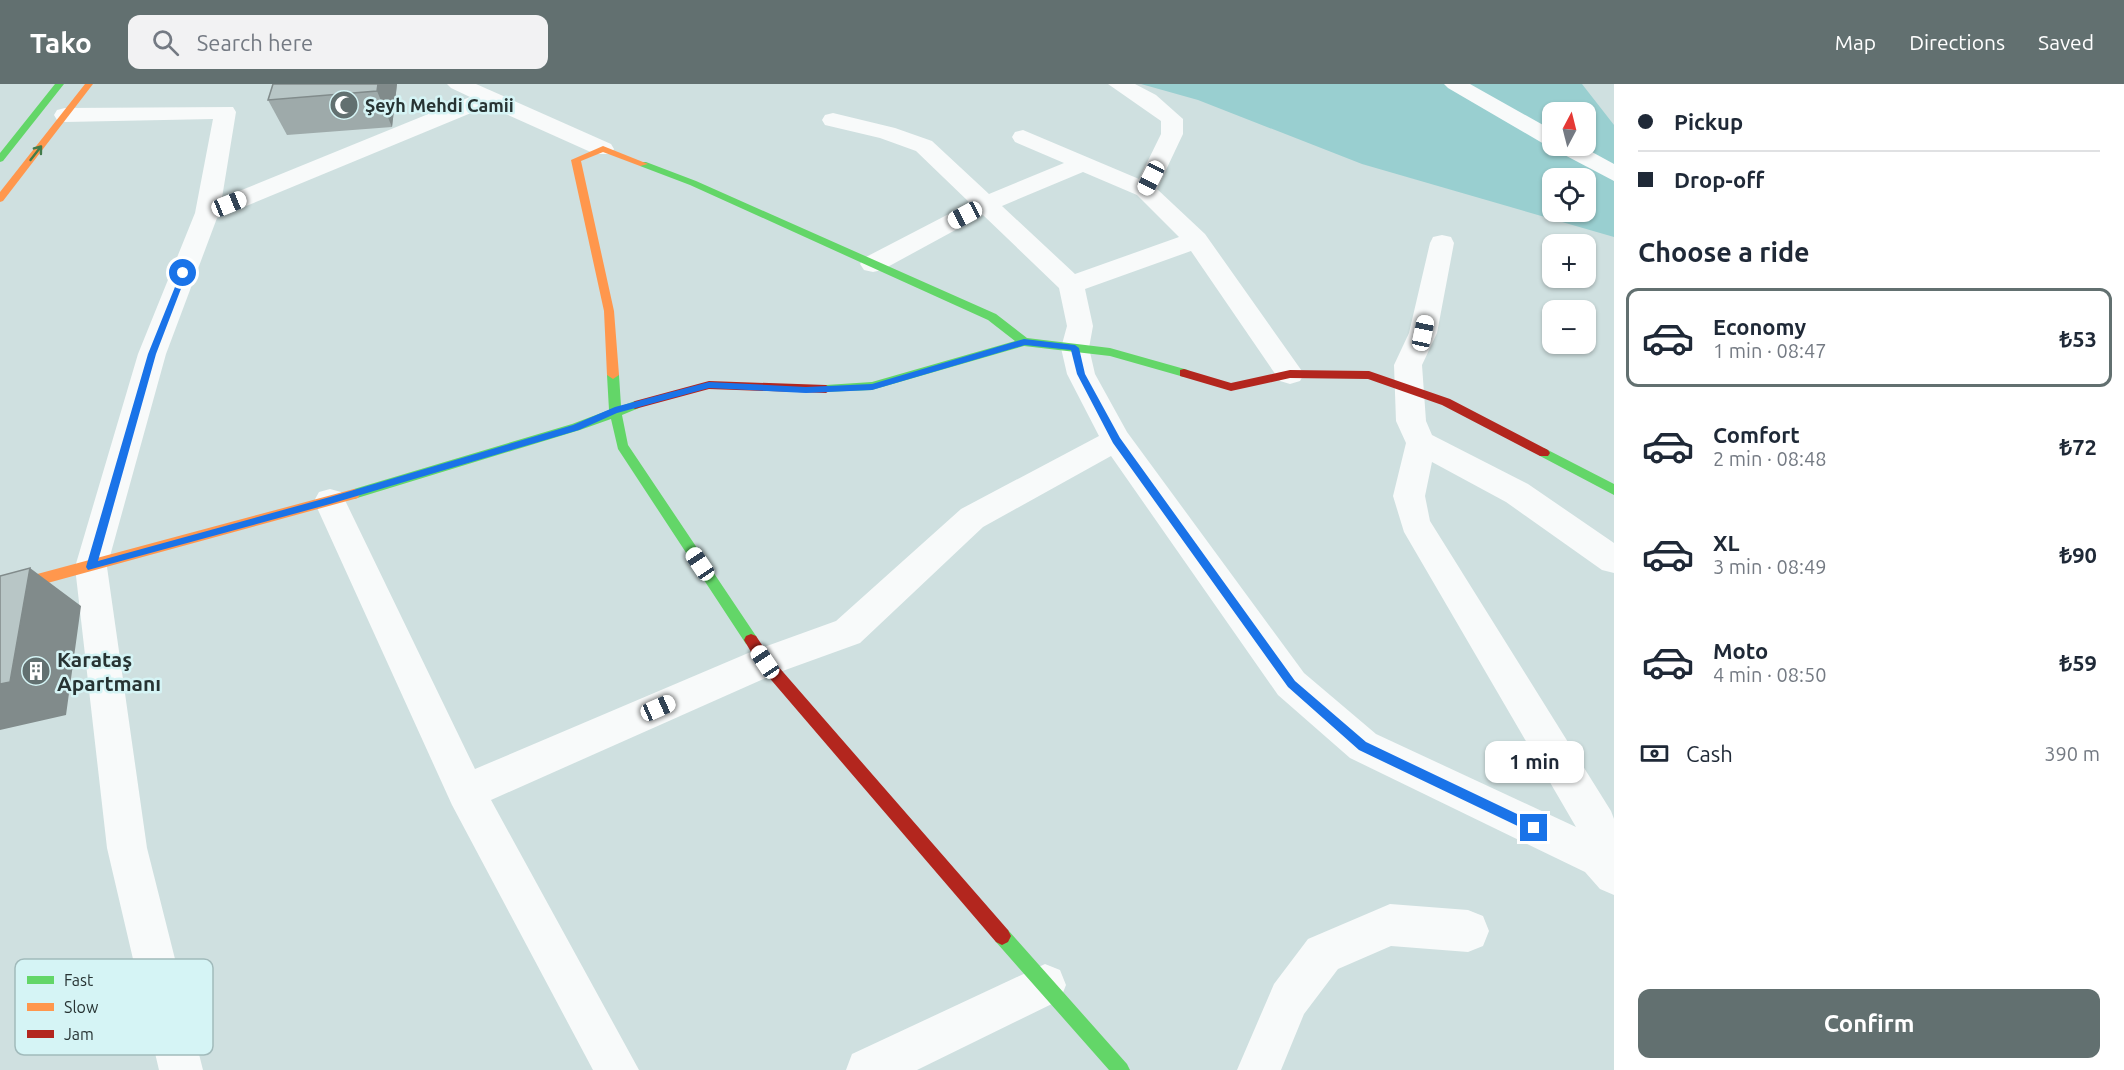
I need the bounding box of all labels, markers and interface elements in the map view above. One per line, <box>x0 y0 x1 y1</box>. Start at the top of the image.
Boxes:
search box <box>128 15 548 69</box>
icon: search <box>149 26 182 59</box>
text: Tako <box>30 27 92 58</box>
text: Search here <box>197 30 313 55</box>
text: Map <box>1835 30 1876 54</box>
text: Directions <box>1909 30 2005 54</box>
text: Saved <box>2038 30 2094 54</box>
mosque icon: Şeyh Mehdi Camii <box>328 89 360 121</box>
place label: Şeyh Mehdi Camii <box>365 95 514 116</box>
north arrow <box>1542 102 1596 156</box>
map controls <box>1542 102 1596 354</box>
text: Pickup <box>1674 109 1743 134</box>
one-way arrow <box>29 145 42 161</box>
car <box>1135 158 1167 198</box>
text: Drop-off <box>1674 167 1764 192</box>
button: locate <box>1542 168 1596 222</box>
car <box>209 189 249 219</box>
car <box>945 199 985 231</box>
button: + <box>1542 234 1596 288</box>
text: Choose a ride <box>1638 237 1810 267</box>
route start <box>169 259 196 286</box>
button: − <box>1542 300 1596 354</box>
icon: car <box>1641 311 1695 365</box>
car <box>1410 314 1436 352</box>
text: Economy <box>1713 314 1806 339</box>
text: ₺53 <box>2060 326 2097 351</box>
text: 1 min · 08:47 <box>1713 339 1827 362</box>
icon: car <box>1641 419 1695 473</box>
text: Comfort <box>1713 422 1800 447</box>
text: ₺72 <box>2060 434 2097 459</box>
text: 2 min · 08:48 <box>1713 447 1827 470</box>
icon: car <box>1641 527 1695 581</box>
text: XL <box>1713 530 1740 555</box>
text: ₺90 <box>2060 542 2097 567</box>
car <box>682 544 718 584</box>
text: 3 min · 08:49 <box>1713 555 1827 578</box>
icon: car <box>1641 635 1695 689</box>
text: Moto <box>1713 638 1768 663</box>
car <box>747 642 783 682</box>
place label: Karataş Apartmanı <box>57 647 161 695</box>
text: ₺59 <box>2060 650 2097 675</box>
building icon: Karataş Apartmanı <box>20 655 52 687</box>
text: 4 min · 08:50 <box>1713 663 1827 686</box>
car <box>638 692 678 724</box>
icon: cash <box>1638 737 1671 770</box>
callout: 1 min <box>1484 741 1583 783</box>
text: Cash <box>1686 741 1733 766</box>
text: 390 m <box>2044 742 2100 765</box>
text: 1 min <box>1509 750 1560 773</box>
route end <box>1520 814 1547 841</box>
legend <box>15 959 213 1055</box>
text: Fast <box>64 971 94 989</box>
button: Confirm <box>1638 989 2100 1058</box>
text: Slow <box>64 998 99 1016</box>
text: Jam <box>64 1025 94 1043</box>

